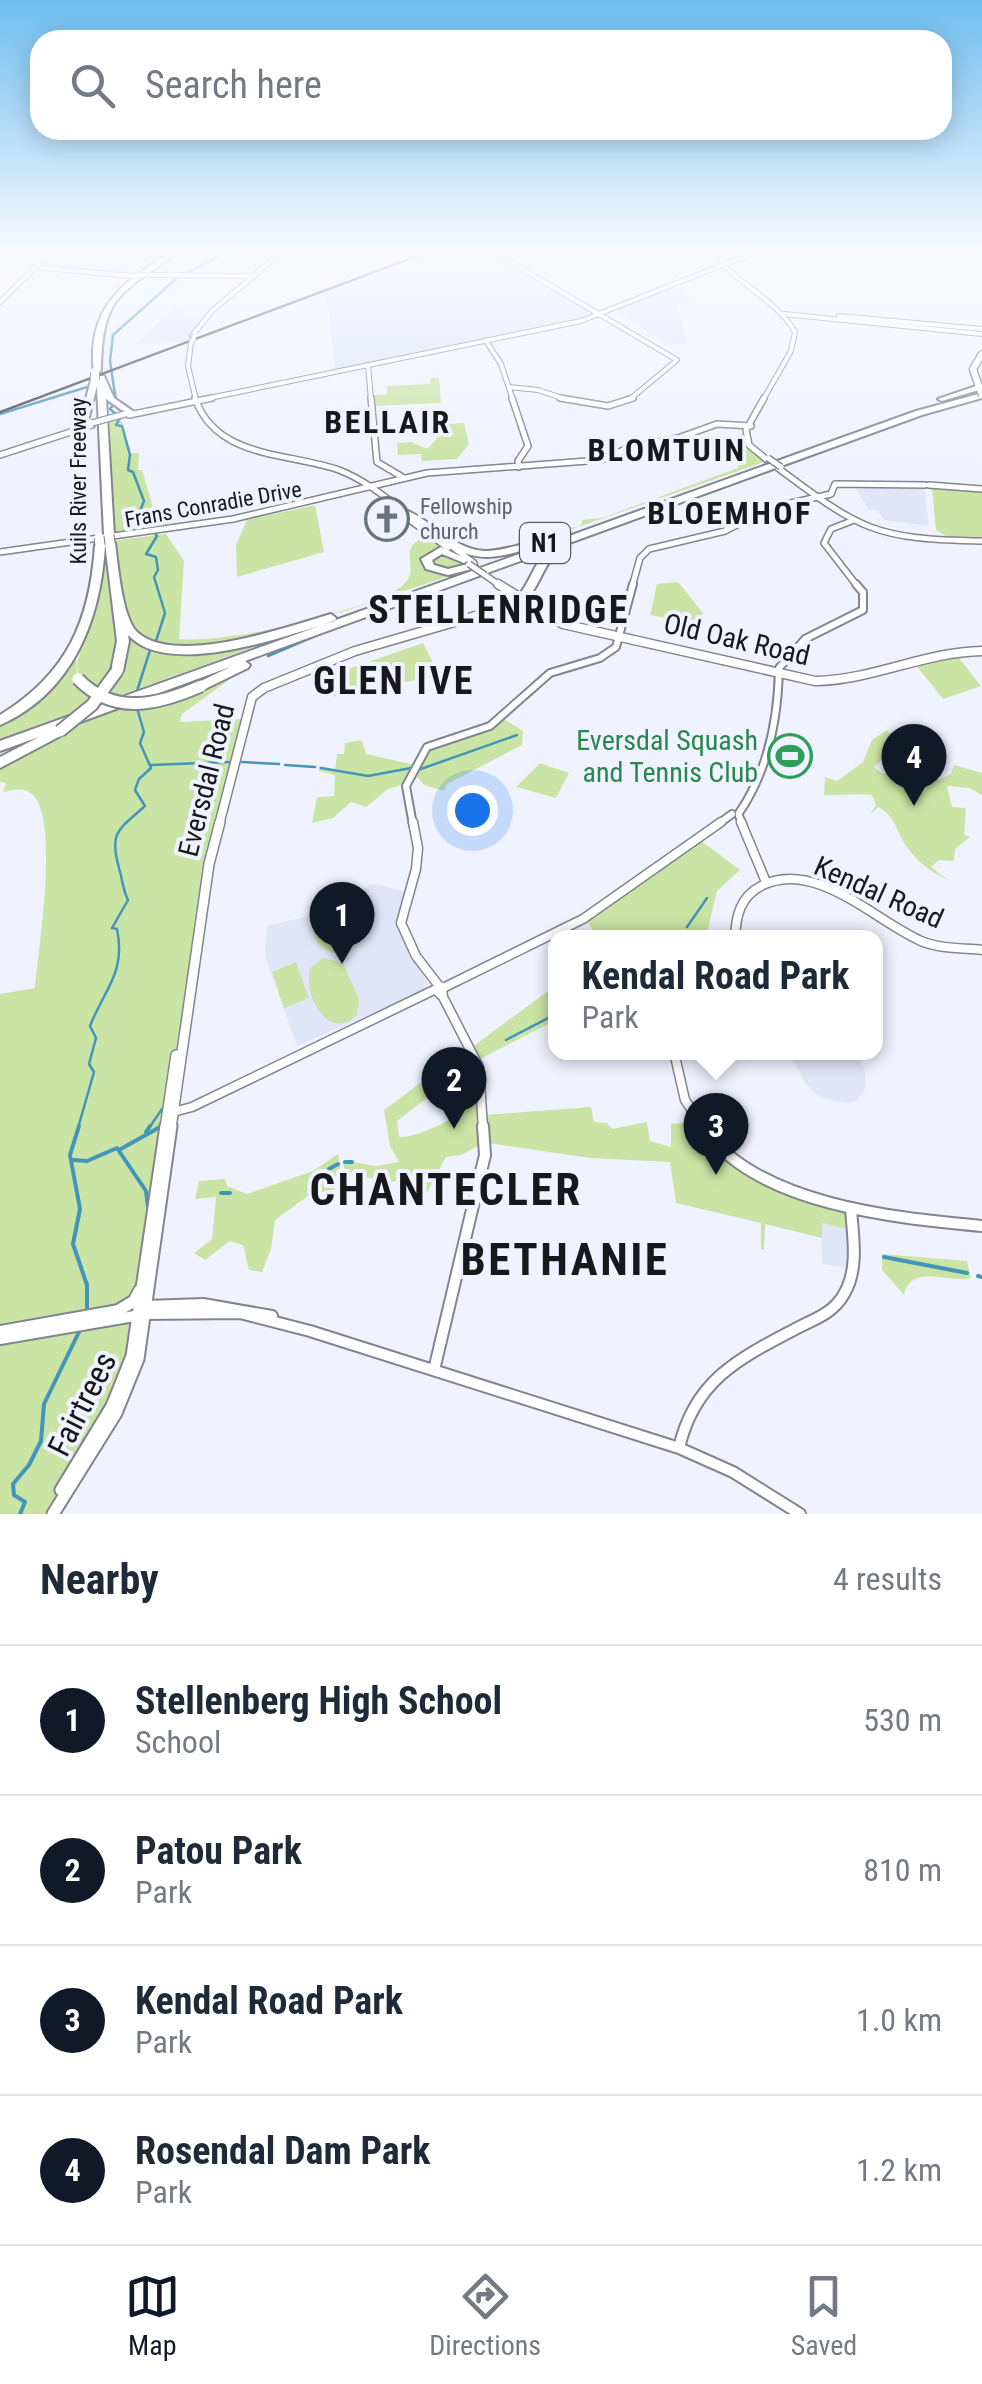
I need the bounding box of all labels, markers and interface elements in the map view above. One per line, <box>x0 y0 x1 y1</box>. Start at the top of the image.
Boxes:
search box <box>30 30 952 140</box>
icon: search <box>65 58 120 113</box>
text: Search here <box>145 63 322 107</box>
street label: Kuils River Freeway <box>66 398 91 564</box>
district label: BELLAIR <box>324 403 452 441</box>
district label: BLOMTUIN <box>587 431 747 469</box>
street label: Frans Conradie Drive <box>123 477 303 532</box>
place label: Fellowship church <box>420 494 513 544</box>
district label: BLOEMHOF <box>647 494 813 532</box>
church icon: Fellowship church <box>364 496 410 542</box>
road number: N1 <box>520 523 570 563</box>
district label: STELLENRIDGE <box>368 588 630 632</box>
street label: Old Oak Road <box>661 607 813 672</box>
district label: GLEN IVE <box>313 659 475 703</box>
street label: Eversdal Road <box>172 700 241 860</box>
place label: Eversdal Squash and Tennis Club <box>576 724 758 789</box>
pin: 4 <box>882 724 946 806</box>
sports icon: Eversdal Squash and Tennis Club <box>767 733 813 779</box>
your location <box>447 785 498 836</box>
street label: Kendal Road <box>809 849 949 936</box>
pin: 1 <box>310 882 374 964</box>
popup <box>548 930 883 1060</box>
text: Kendal Road Park <box>582 954 849 998</box>
text: Park <box>582 998 639 1036</box>
pin: 2 <box>422 1046 486 1129</box>
pin: 3 <box>684 1092 748 1175</box>
district label: CHANTECLER <box>309 1163 583 1216</box>
district label: BETHANIE <box>461 1233 669 1286</box>
street label: Fairtrees <box>40 1346 124 1462</box>
text: Nearby <box>40 1555 159 1604</box>
text: 4 results <box>833 1560 942 1598</box>
text: Stellenberg High School <box>135 1679 502 1723</box>
text: 1 <box>64 1701 81 1739</box>
text: 530 m <box>863 1701 942 1739</box>
text: School <box>135 1723 221 1761</box>
text: Patou Park <box>135 1829 302 1873</box>
text: 2 <box>64 1851 81 1889</box>
text: 810 m <box>863 1851 942 1889</box>
text: Park <box>135 1873 192 1911</box>
text: Kendal Road Park <box>135 1979 403 2023</box>
text: 3 <box>64 2001 81 2039</box>
text: 1.0 km <box>856 2001 942 2039</box>
text: Park <box>135 2023 192 2061</box>
text: Rosendal Dam Park <box>135 2129 431 2173</box>
text: 4 <box>64 2151 81 2189</box>
text: 1.2 km <box>856 2151 942 2189</box>
text: Park <box>135 2173 192 2211</box>
tab: Map <box>125 2269 180 2362</box>
tab: Directions <box>429 2269 541 2362</box>
tab: Saved <box>791 2269 857 2362</box>

